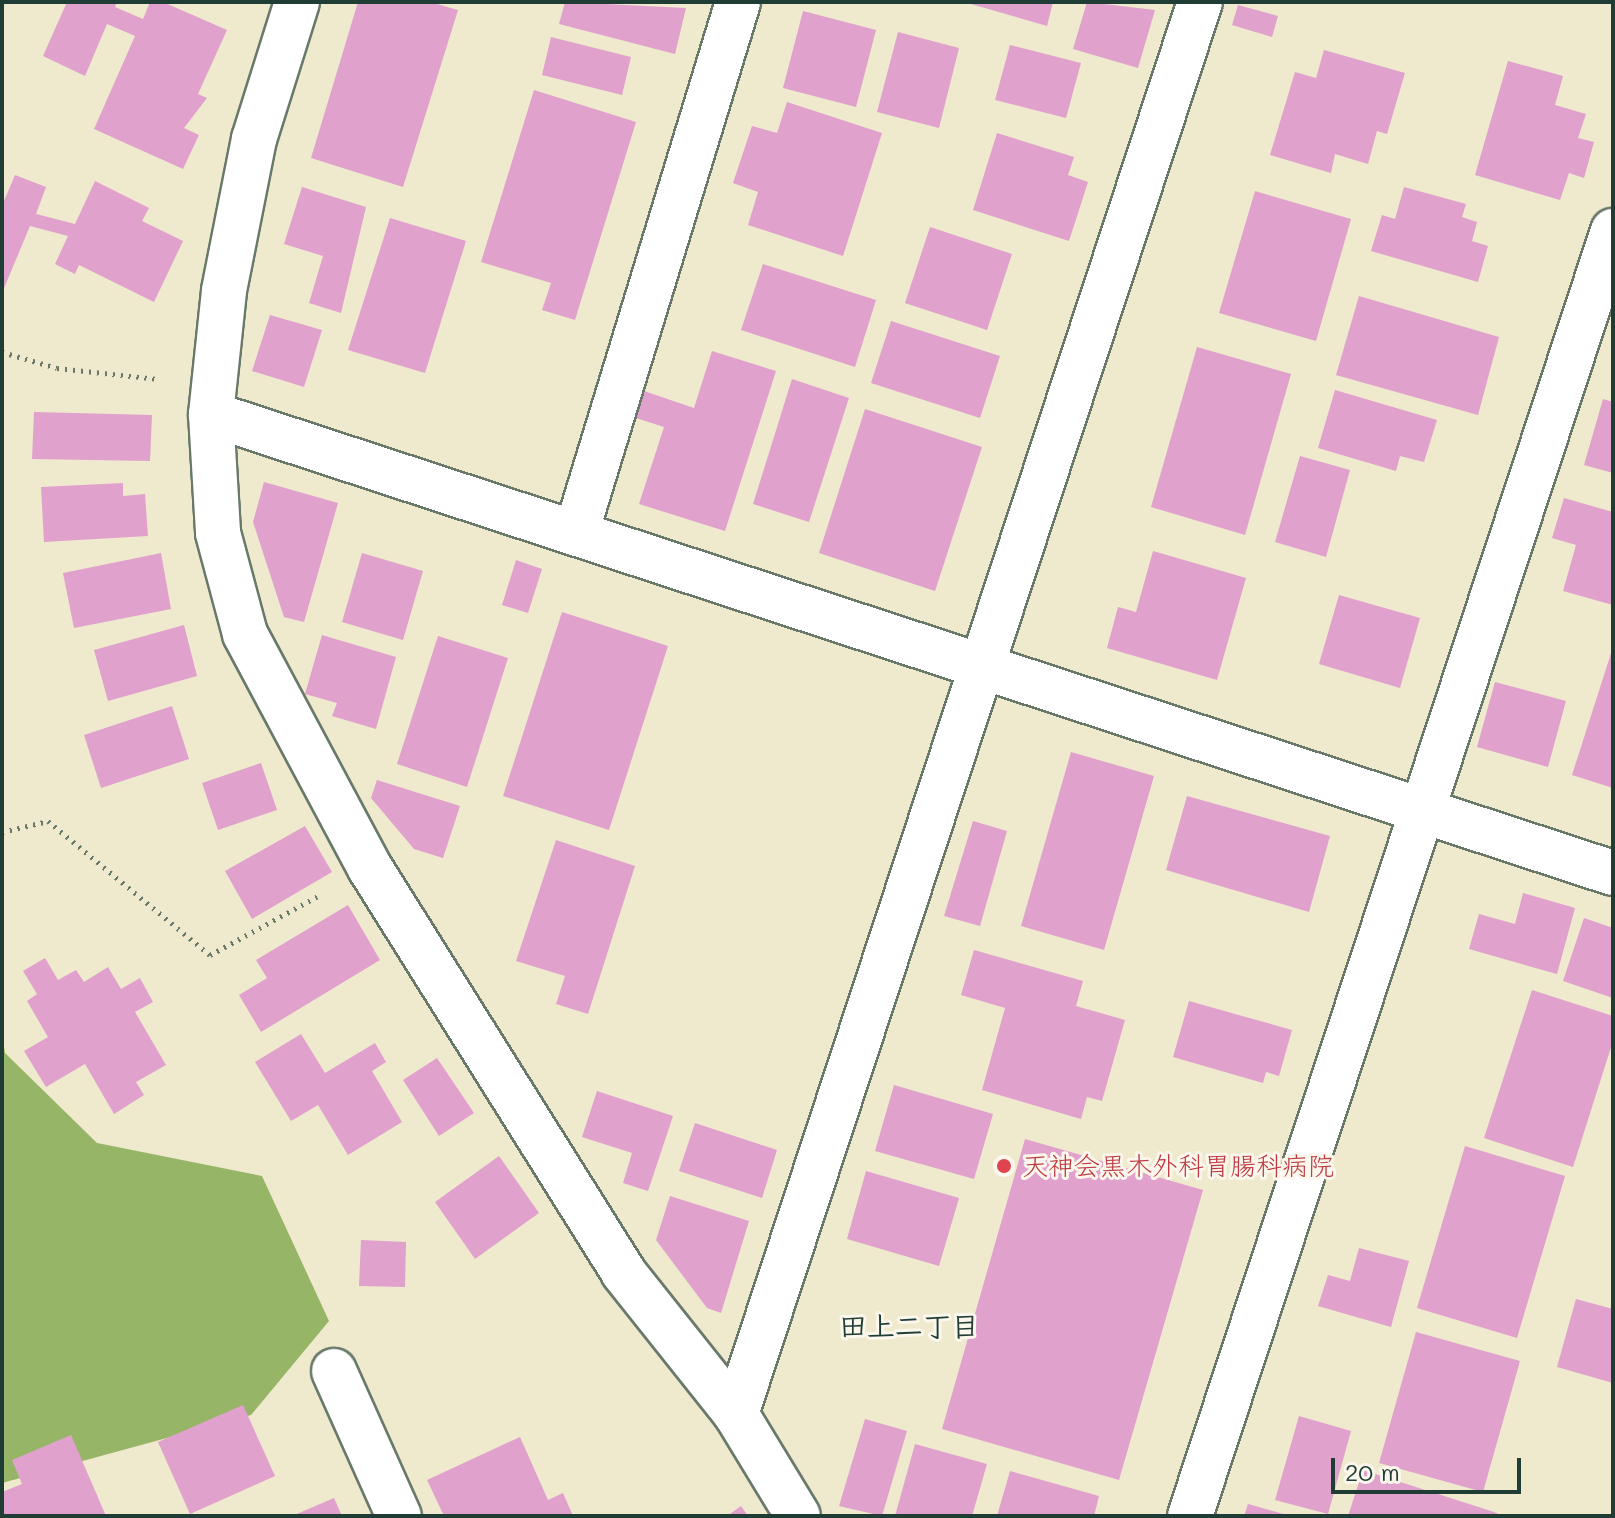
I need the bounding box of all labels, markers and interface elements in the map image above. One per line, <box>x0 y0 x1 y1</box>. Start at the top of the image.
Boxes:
place label: 天神会黒木外科胃腸科病院 <box>1022 1150 1334 1182</box>
marker: 天神会黒木外科胃腸科病院 <box>993 1155 1015 1177</box>
district label: 田上二丁目 <box>839 1308 979 1342</box>
scale bar <box>1335 1442 1525 1492</box>
text: 20 m <box>1345 1456 1400 1487</box>

